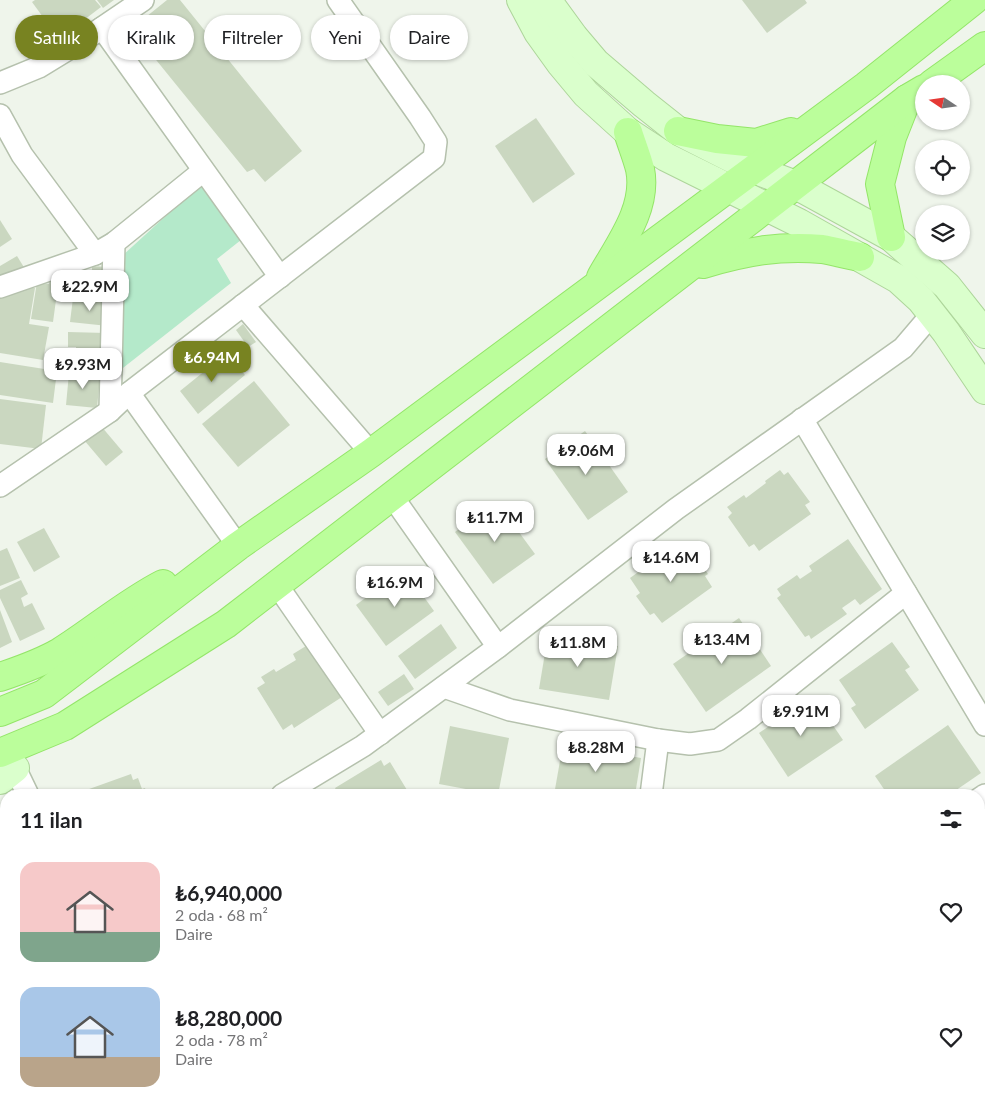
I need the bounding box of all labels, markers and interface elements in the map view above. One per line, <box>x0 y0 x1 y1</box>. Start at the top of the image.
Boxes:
chip: Satılık <box>15 15 98 60</box>
chip: Kiralık <box>108 15 194 60</box>
chip: Filtreler <box>204 15 301 60</box>
chip: Yeni <box>311 15 380 60</box>
chip: Daire <box>390 15 468 60</box>
north arrow <box>915 75 970 130</box>
map controls <box>915 75 970 260</box>
button: locate <box>915 140 970 195</box>
button: layers <box>915 205 970 260</box>
pin: ₺22.9M <box>49 270 131 312</box>
text: ₺22.9M <box>62 276 118 295</box>
pin: ₺6.94M <box>171 340 253 383</box>
text: ₺6.94M <box>184 347 240 366</box>
pin: ₺9.93M <box>42 348 124 390</box>
text: ₺9.93M <box>55 354 111 373</box>
pin: ₺9.06M <box>545 434 627 476</box>
text: ₺9.06M <box>558 440 614 459</box>
pin: ₺11.7M <box>454 500 536 543</box>
text: ₺11.7M <box>467 507 523 526</box>
pin: ₺14.6M <box>630 540 712 583</box>
text: ₺14.6M <box>643 547 699 566</box>
pin: ₺16.9M <box>354 566 436 608</box>
text: ₺16.9M <box>367 572 423 591</box>
pin: ₺13.4M <box>681 622 763 665</box>
pin: ₺11.8M <box>537 626 619 668</box>
text: ₺13.4M <box>694 629 750 648</box>
text: ₺11.8M <box>550 632 606 651</box>
pin: ₺9.91M <box>760 694 842 737</box>
text: ₺9.91M <box>773 701 829 720</box>
pin: ₺8.28M <box>555 730 637 773</box>
text: ₺8.28M <box>568 737 624 756</box>
icon: filters <box>937 805 965 833</box>
text: 11 ilan <box>20 807 83 832</box>
text: ₺6,940,000 <box>175 880 282 905</box>
icon: home <box>60 882 120 942</box>
icon: heart <box>937 898 965 926</box>
text: 2 oda · 68 m² <box>175 905 268 924</box>
text: Daire <box>175 924 213 943</box>
text: ₺8,280,000 <box>175 1005 282 1030</box>
icon: home <box>60 1007 120 1067</box>
icon: heart <box>937 1023 965 1051</box>
text: 2 oda · 78 m² <box>175 1030 268 1049</box>
text: Daire <box>175 1049 213 1068</box>

